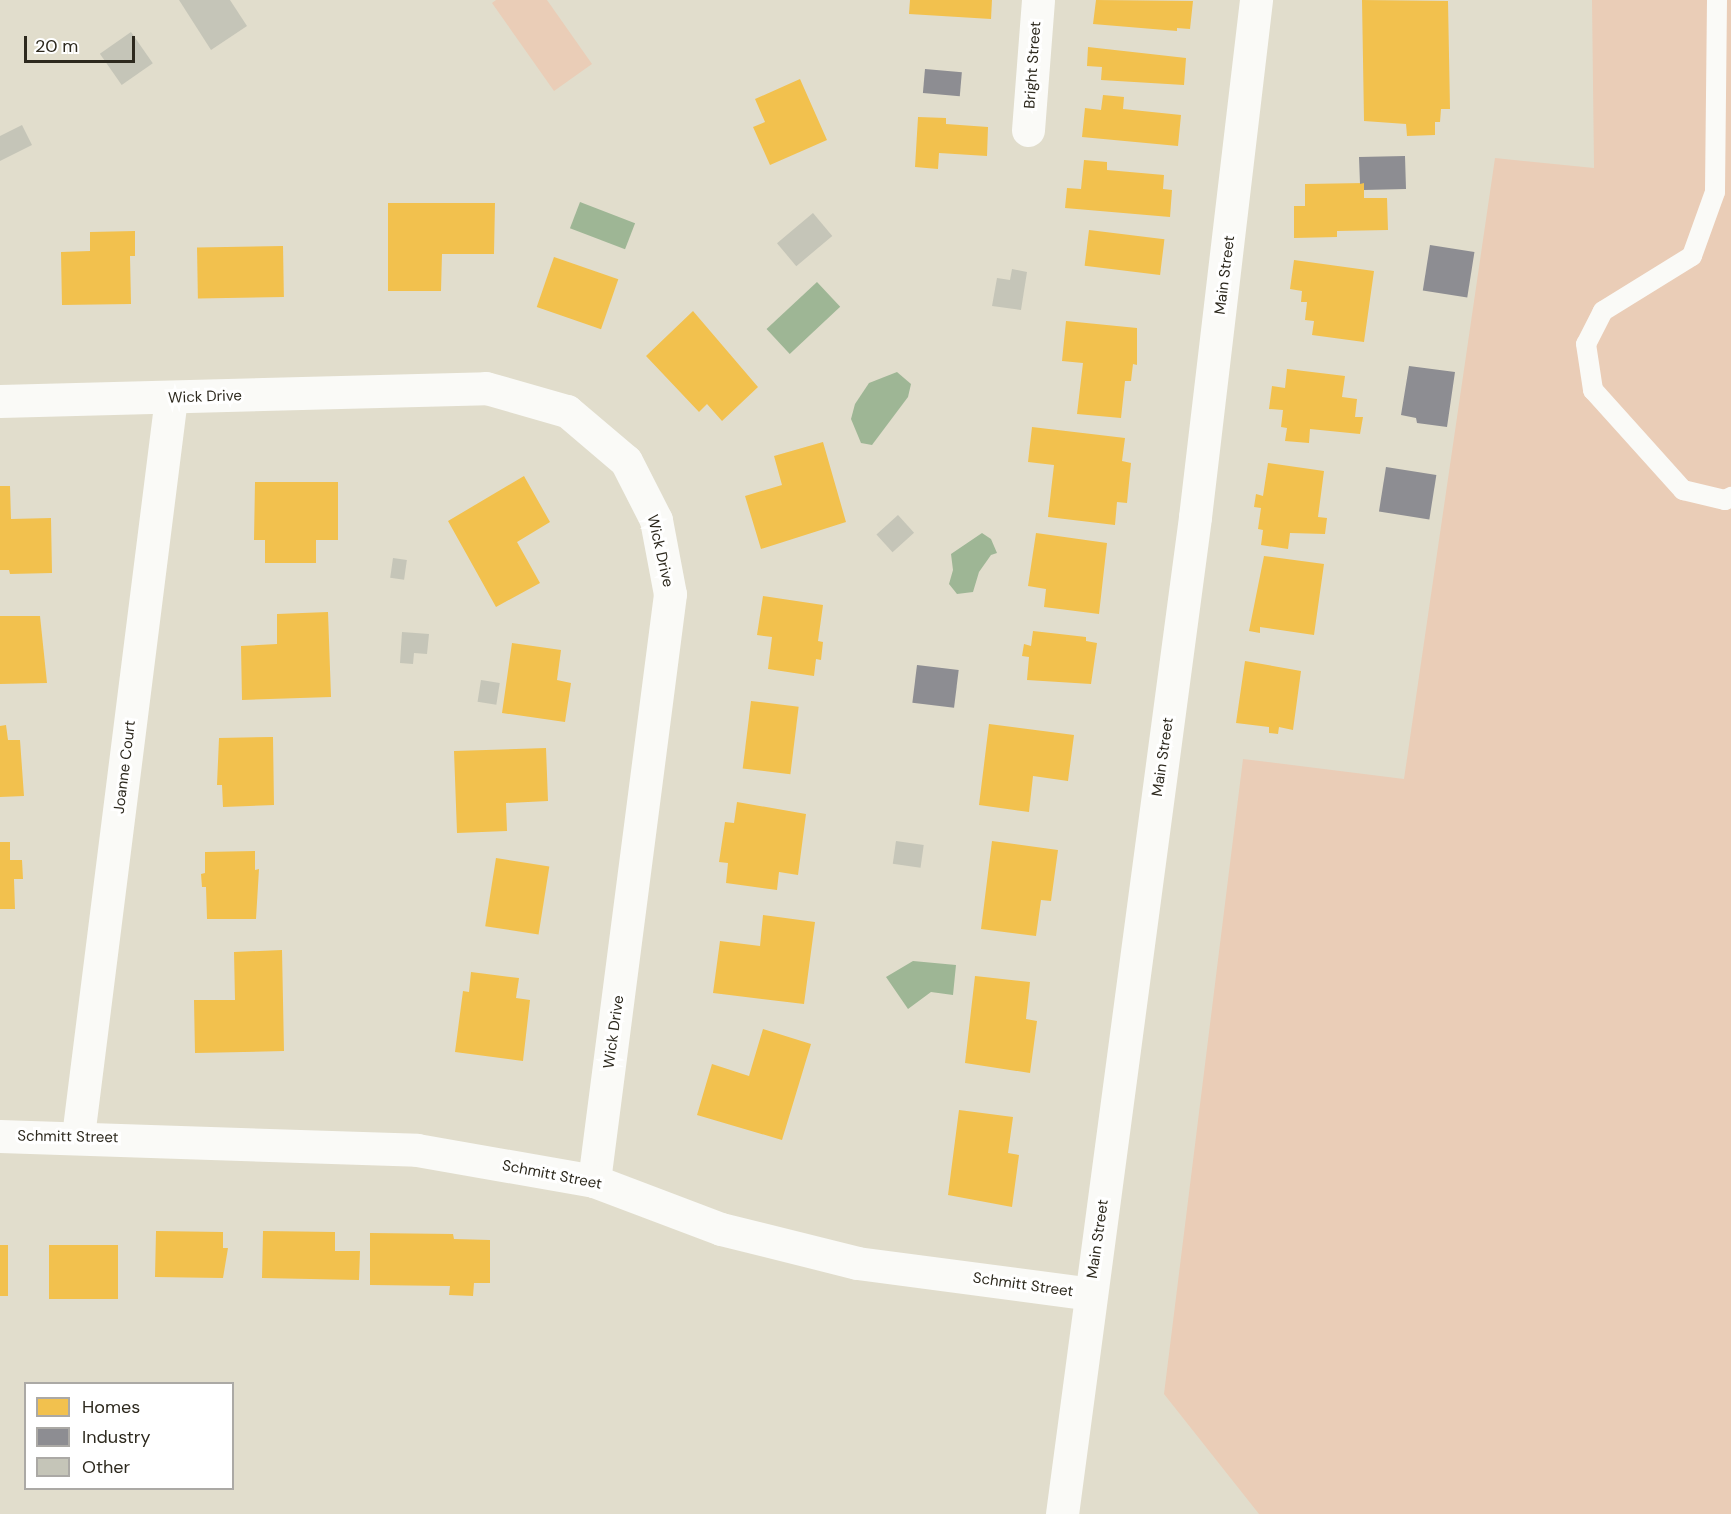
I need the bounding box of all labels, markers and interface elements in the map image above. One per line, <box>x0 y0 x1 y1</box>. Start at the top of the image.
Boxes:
street label: Bright Street <box>1021 21 1045 109</box>
scale bar <box>27 24 138 62</box>
text: 20 m <box>35 34 78 58</box>
street label: Main Street <box>1211 234 1239 316</box>
street label: Wick Drive <box>168 387 242 407</box>
street label: Wick Drive <box>643 513 677 589</box>
street label: Main Street <box>1149 716 1177 798</box>
street label: Joanne Court <box>110 719 140 815</box>
street label: Wick Drive <box>600 994 628 1070</box>
street label: Schmitt Street <box>17 1127 119 1147</box>
street label: Schmitt Street <box>501 1157 603 1193</box>
street label: Main Street <box>1084 1198 1112 1280</box>
street label: Schmitt Street <box>972 1269 1074 1301</box>
legend <box>24 1382 234 1490</box>
text: Homes <box>82 1395 140 1419</box>
text: Industry <box>82 1425 151 1449</box>
text: Other <box>82 1455 130 1479</box>

